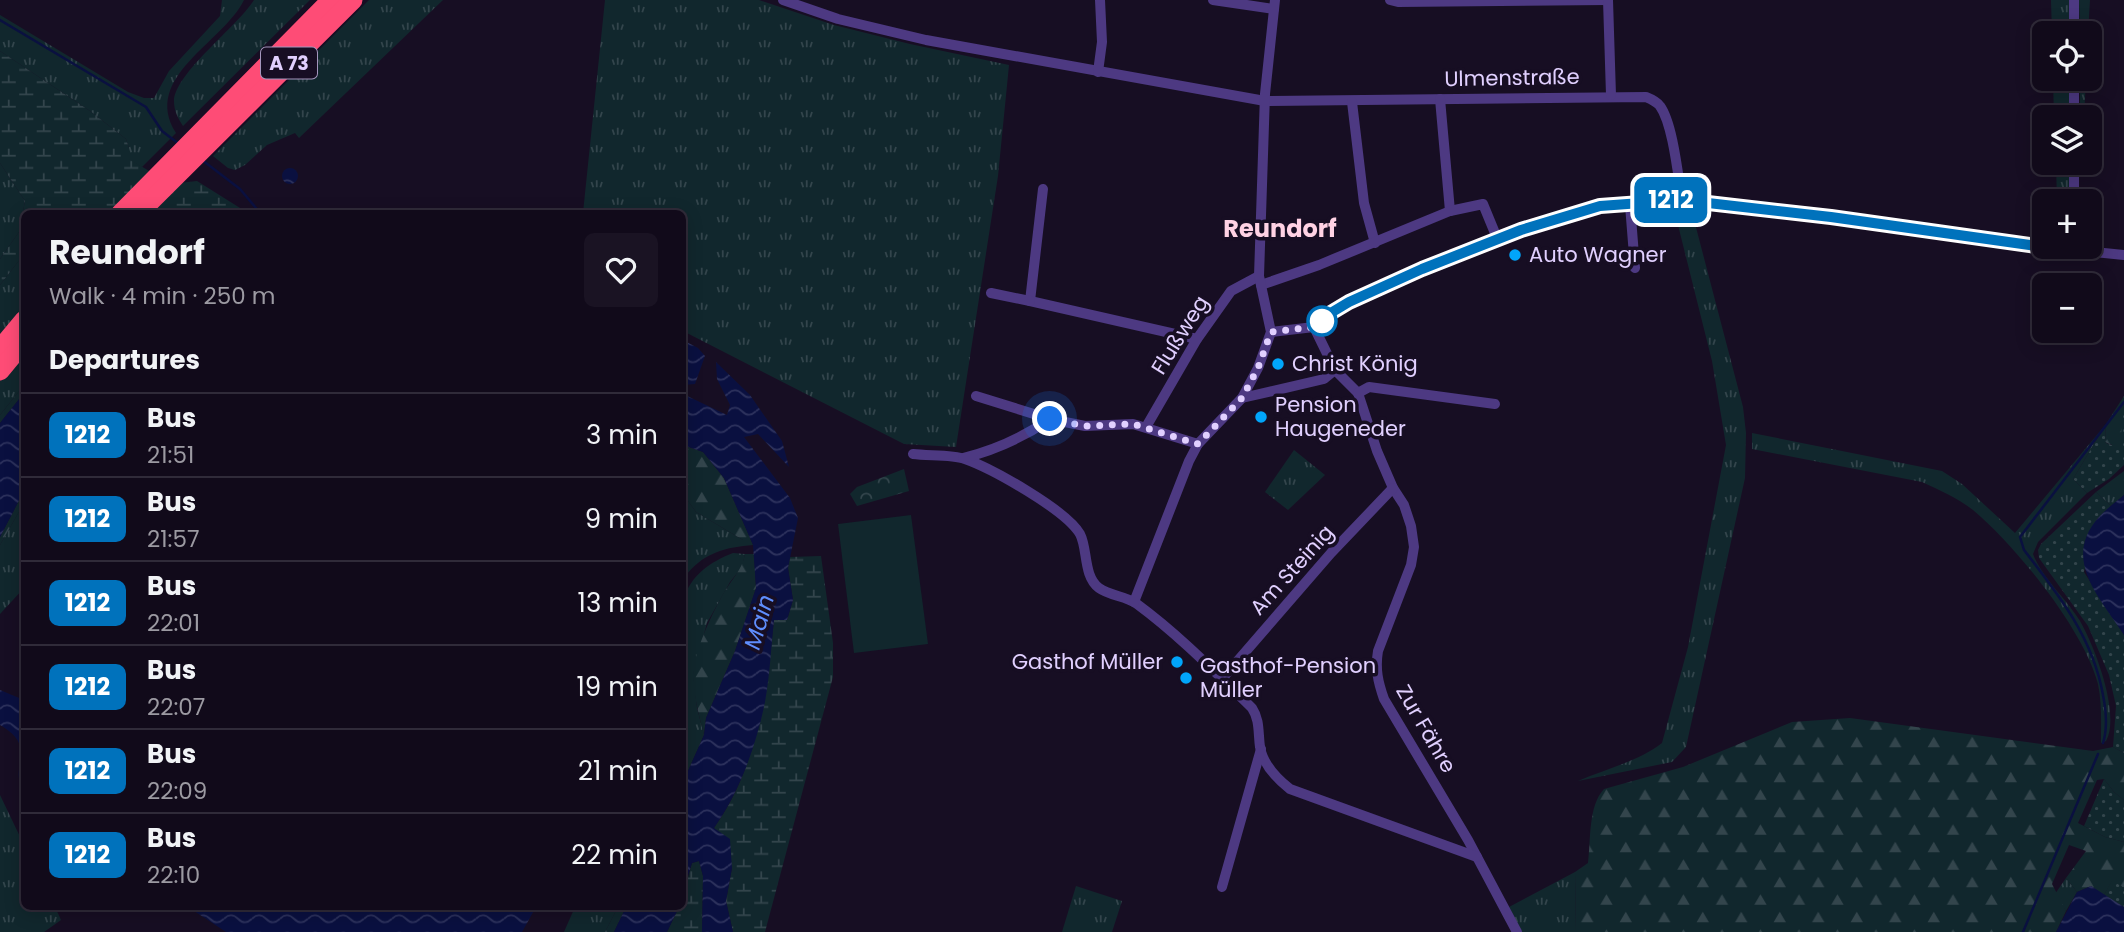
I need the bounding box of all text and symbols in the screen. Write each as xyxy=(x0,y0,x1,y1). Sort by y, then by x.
map controls xyxy=(2032,21,2102,343)
button: locate xyxy=(2032,21,2102,91)
road number: A 73 xyxy=(261,48,317,78)
street label: Ulmenstraße xyxy=(1444,62,1580,93)
button: layers xyxy=(2032,105,2102,175)
line badge: 1212 xyxy=(1622,177,1720,223)
text: 1212 xyxy=(1648,183,1694,216)
button: + xyxy=(2032,189,2102,259)
district label: Reundorf xyxy=(1223,212,1337,245)
text: Reundorf xyxy=(49,229,205,276)
button: heart xyxy=(584,233,658,307)
place label: Auto Wagner xyxy=(1529,240,1667,269)
marker: Auto Wagner xyxy=(1507,247,1523,263)
button: − xyxy=(2032,273,2102,343)
text: Walk · 4 min · 250 m xyxy=(49,280,275,312)
street label: Flußweg xyxy=(1144,290,1215,380)
unlabelled marker xyxy=(1307,306,1337,336)
text: Departures xyxy=(49,342,200,378)
place label: Christ König xyxy=(1292,349,1418,378)
marker: Christ König xyxy=(1270,356,1286,372)
place label: Pension Haugeneder xyxy=(1275,390,1406,443)
text: Bus xyxy=(147,400,196,436)
your location xyxy=(1032,401,1067,436)
marker: Pension Haugeneder xyxy=(1253,409,1269,425)
text: 3 min xyxy=(586,417,658,453)
text: 1212 xyxy=(65,418,110,451)
text: 21:51 xyxy=(147,439,194,471)
text: Bus xyxy=(147,484,196,520)
text: 9 min xyxy=(585,501,658,537)
text: 1212 xyxy=(65,502,110,535)
street label: Am Steinig xyxy=(1243,518,1340,621)
text: 21:57 xyxy=(147,523,200,555)
text: Bus xyxy=(147,568,196,604)
text: 13 min xyxy=(578,585,658,621)
text: 1212 xyxy=(65,586,110,619)
water label: Main xyxy=(736,591,782,653)
text: 22:01 xyxy=(147,607,200,639)
place label: Gasthof Müller xyxy=(1012,647,1163,676)
place label: Gasthof-Pension Müller xyxy=(1200,651,1376,704)
text: Bus xyxy=(147,652,196,688)
marker: Gasthof Müller xyxy=(1169,654,1185,670)
text: 19 min xyxy=(577,669,658,705)
text: 1212 xyxy=(65,670,110,703)
marker: Gasthof-Pension Müller xyxy=(1178,670,1194,686)
street label: Zur Fähre xyxy=(1390,679,1463,778)
text: 22:07 xyxy=(147,691,205,723)
text: Bus xyxy=(147,736,196,772)
text: 21 min xyxy=(578,753,658,789)
text: 1212 xyxy=(65,754,110,787)
text: 22:09 xyxy=(147,775,207,807)
text: Bus xyxy=(147,820,196,856)
text: 22 min xyxy=(571,837,658,873)
text: 1212 xyxy=(65,838,110,871)
text: 22:10 xyxy=(147,859,200,891)

